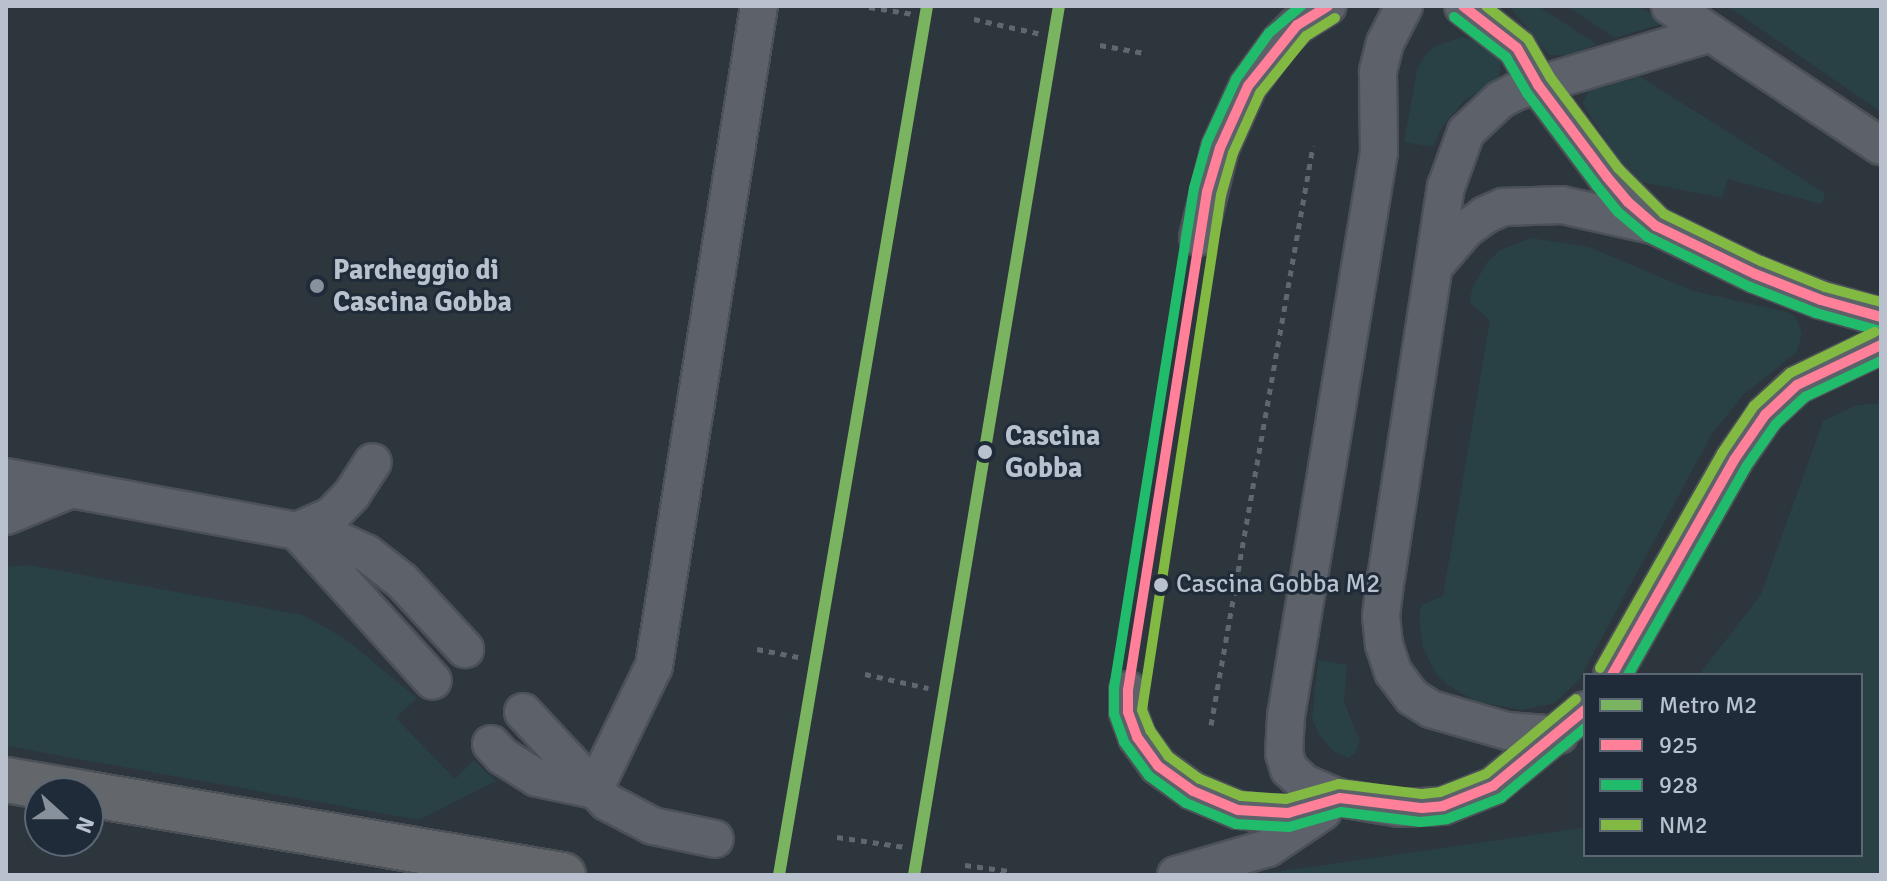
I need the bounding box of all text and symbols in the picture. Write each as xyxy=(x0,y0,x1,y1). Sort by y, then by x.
place label: Parcheggio di Cascina Gobba xyxy=(333,253,512,319)
marker: Parcheggio di Cascina Gobba xyxy=(308,277,326,295)
place label: Cascina Gobba xyxy=(1005,419,1100,485)
marker: Cascina Gobba xyxy=(972,439,998,465)
place label: Cascina Gobba M2 xyxy=(1176,569,1380,601)
marker: Cascina Gobba M2 xyxy=(1153,577,1169,593)
legend xyxy=(1583,673,1863,857)
text: Metro M2 xyxy=(1659,690,1757,720)
text: 925 xyxy=(1659,730,1698,760)
text: 928 xyxy=(1659,770,1698,800)
north arrow xyxy=(24,777,104,857)
text: NM2 xyxy=(1659,810,1708,840)
text: N xyxy=(70,813,100,837)

